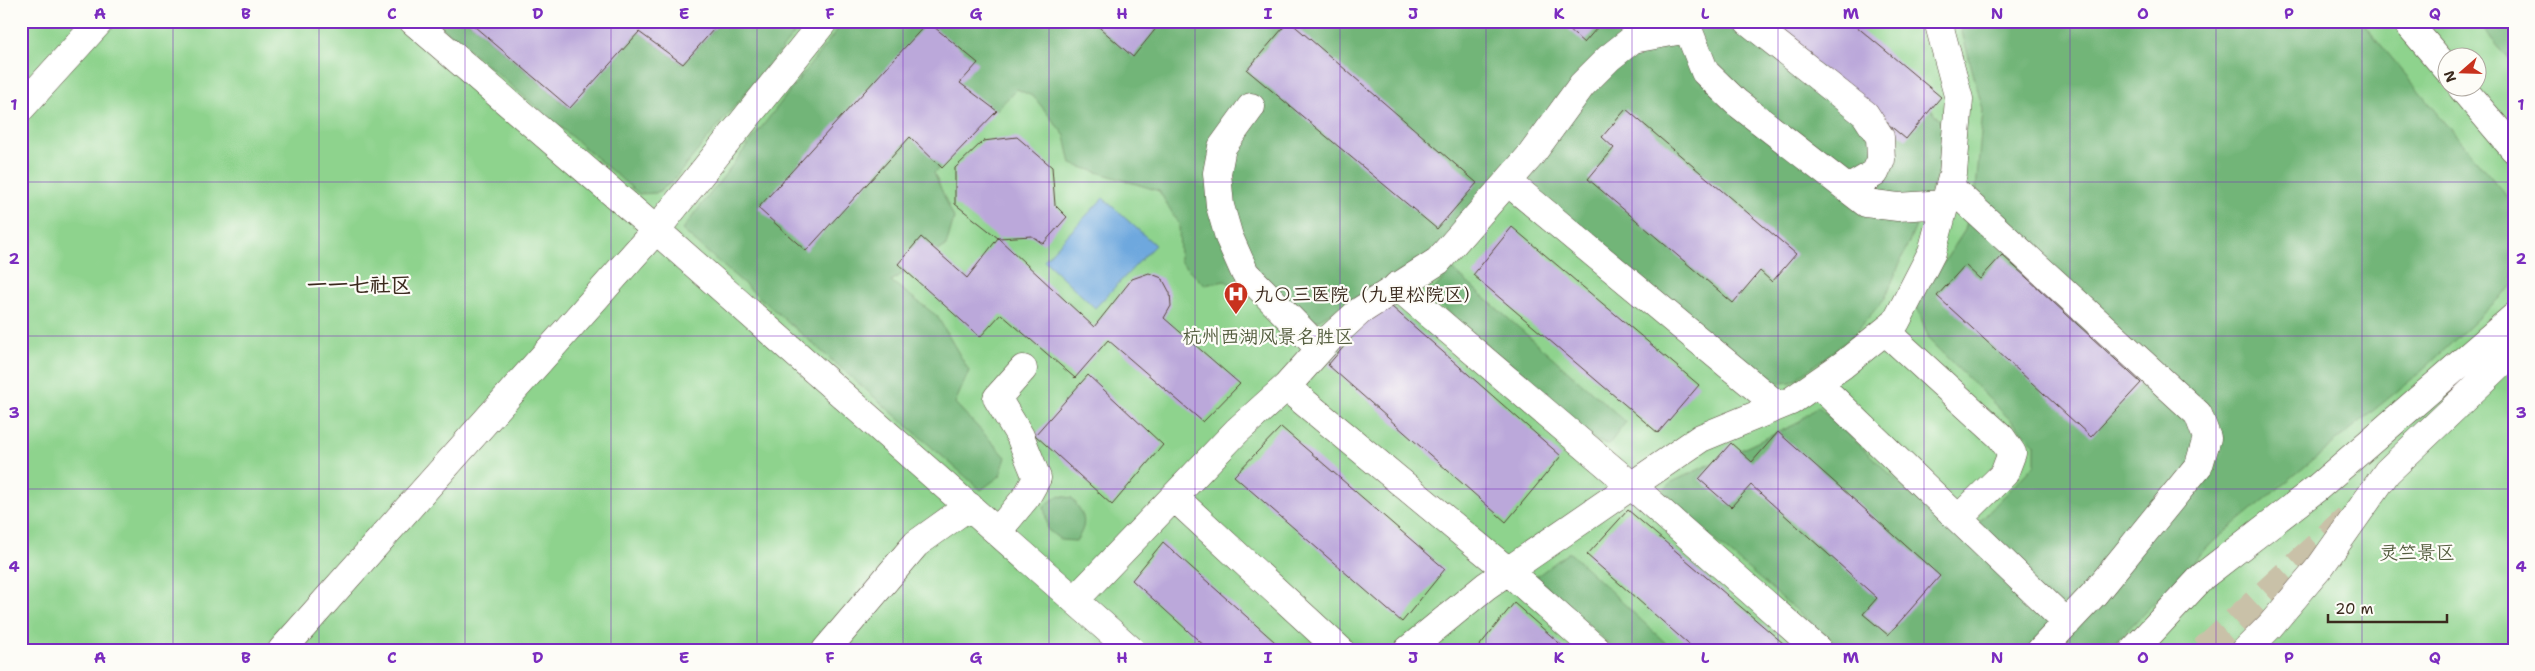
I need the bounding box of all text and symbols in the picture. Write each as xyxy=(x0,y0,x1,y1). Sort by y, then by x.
text: A xyxy=(94,3,106,24)
text: B xyxy=(241,3,251,24)
text: C xyxy=(387,3,397,24)
text: D xyxy=(532,3,544,24)
text: E xyxy=(679,3,689,24)
text: F xyxy=(825,3,835,24)
text: G xyxy=(970,3,983,24)
text: H xyxy=(1116,3,1128,24)
text: I xyxy=(1264,3,1273,24)
text: J xyxy=(1408,3,1418,24)
text: K xyxy=(1554,3,1565,24)
text: L xyxy=(1701,3,1710,24)
text: M xyxy=(1843,3,1860,24)
text: N xyxy=(1991,3,2003,24)
text: O xyxy=(2137,3,2149,24)
text: P xyxy=(2284,3,2294,24)
text: Q xyxy=(2429,3,2441,24)
north arrow xyxy=(2438,48,2488,98)
text: N xyxy=(2439,68,2460,85)
text: 1 xyxy=(10,94,18,115)
text: 1 xyxy=(2517,94,2525,115)
text: 2 xyxy=(8,248,20,269)
text: 2 xyxy=(2515,248,2527,269)
district label: 一一七社区 xyxy=(307,271,412,299)
hospital icon: 九〇三医院（九里松院区） xyxy=(1223,281,1249,315)
place label: 九〇三医院（九里松院区） xyxy=(1254,282,1482,307)
park label: 杭州西湖风景名胜区 xyxy=(1182,324,1354,349)
text: 3 xyxy=(8,402,20,423)
text: 3 xyxy=(2515,402,2527,423)
park label: 灵竺景区 xyxy=(2379,540,2455,565)
text: 4 xyxy=(8,556,20,577)
text: 4 xyxy=(2515,556,2527,577)
scale bar xyxy=(2328,591,2446,623)
text: 20 m xyxy=(2335,599,2374,619)
text: A xyxy=(94,647,106,668)
text: B xyxy=(241,647,251,668)
text: C xyxy=(387,647,397,668)
text: D xyxy=(532,647,544,668)
text: E xyxy=(679,647,689,668)
text: F xyxy=(825,647,835,668)
text: G xyxy=(970,647,983,668)
text: H xyxy=(1116,647,1128,668)
text: I xyxy=(1264,647,1273,668)
text: J xyxy=(1408,647,1418,668)
text: K xyxy=(1554,647,1565,668)
text: L xyxy=(1701,647,1710,668)
text: M xyxy=(1843,647,1860,668)
text: N xyxy=(1991,647,2003,668)
text: O xyxy=(2137,647,2149,668)
text: P xyxy=(2284,647,2294,668)
text: Q xyxy=(2429,647,2441,668)

